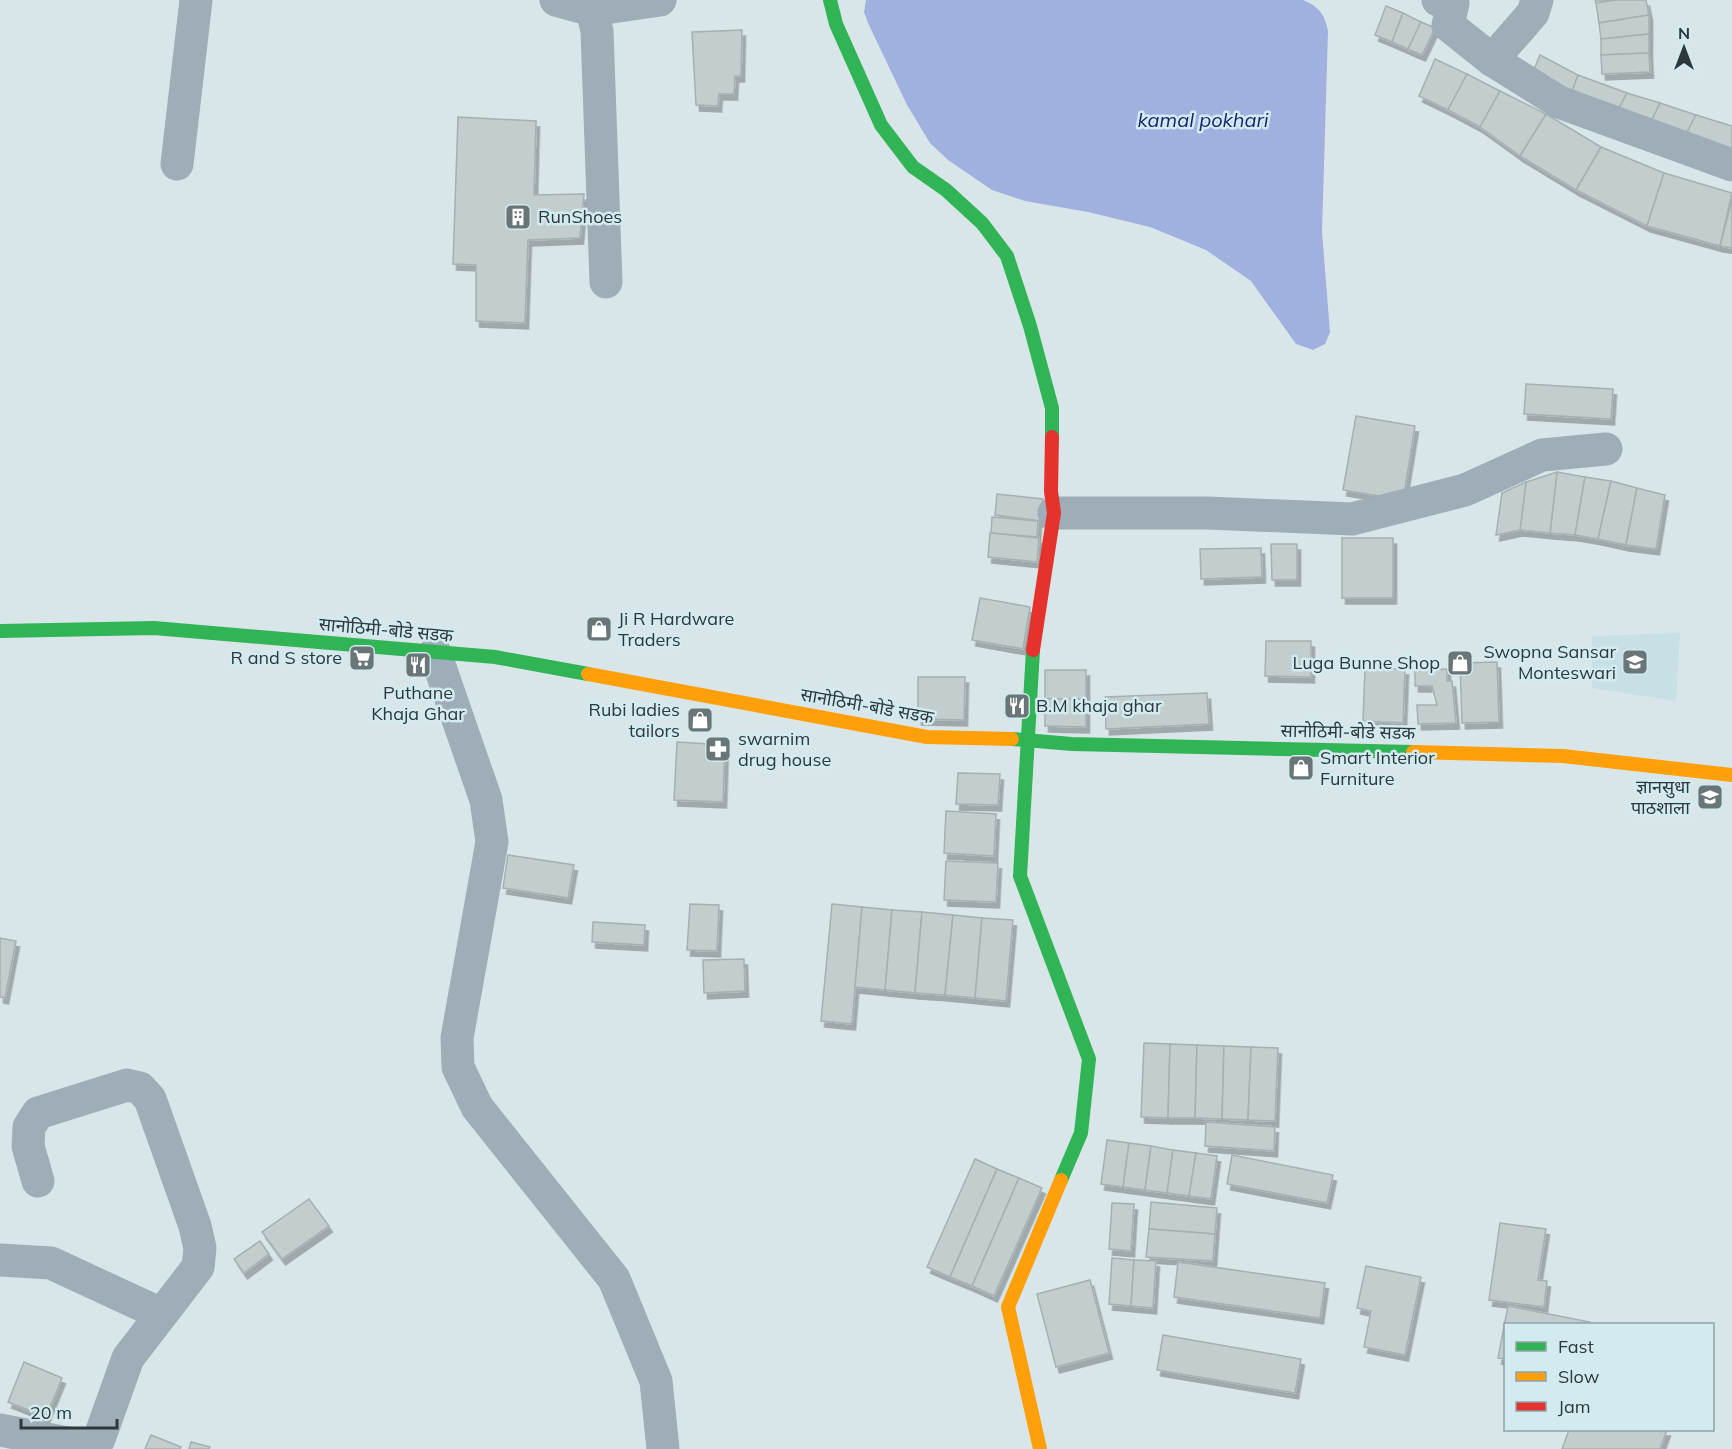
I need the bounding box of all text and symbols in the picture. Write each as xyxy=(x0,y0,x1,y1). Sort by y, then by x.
north arrow xyxy=(1654,18,1714,78)
text: N xyxy=(1678,23,1690,43)
water label: kamal pokhari xyxy=(1137,107,1269,132)
building icon: RunShoes xyxy=(503,202,533,232)
place label: RunShoes xyxy=(538,205,622,228)
place label: Ji R Hardware Traders xyxy=(618,607,734,651)
street label: सानोठिमी-बोडे सडक xyxy=(318,612,455,647)
shop icon: Ji R Hardware Traders xyxy=(584,614,614,644)
place label: Swopna Sansar Monteswari xyxy=(1483,640,1616,684)
supermarket icon: R and S store xyxy=(347,643,377,673)
place label: R and S store xyxy=(231,646,342,669)
school or university icon: Swopna Sansar Monteswari xyxy=(1620,647,1650,677)
shop icon: Luga Bunne Shop xyxy=(1445,648,1475,678)
restaurant icon: Puthane Khaja Ghar xyxy=(403,650,433,680)
place label: Luga Bunne Shop xyxy=(1293,651,1440,674)
place label: Puthane Khaja Ghar xyxy=(371,681,465,725)
street label: सानोठिमी-बोडे सडक xyxy=(799,682,937,729)
restaurant icon: B.M khaja ghar xyxy=(1002,691,1032,721)
place label: B.M khaja ghar xyxy=(1036,694,1162,717)
place label: Rubi ladies tailors xyxy=(588,698,680,742)
shop icon: Rubi ladies tailors xyxy=(685,705,715,735)
street label: सानोठिमी-बोडे सडक xyxy=(1281,719,1417,744)
place label: swarnim drug house xyxy=(738,727,831,771)
pharmacy icon: swarnim drug house xyxy=(703,734,733,764)
place label: Smart Interior Furniture xyxy=(1320,746,1435,790)
shop icon: Smart Interior Furniture xyxy=(1286,753,1316,783)
place label: ज्ञानसुधा पाठशाला xyxy=(1631,775,1690,819)
school or university icon: ज्ञानसुधा पाठशाला xyxy=(1695,782,1725,812)
legend xyxy=(1504,1323,1714,1431)
text: Fast xyxy=(1558,1335,1594,1358)
text: Slow xyxy=(1558,1365,1600,1388)
scale bar xyxy=(21,1392,117,1430)
text: Jam xyxy=(1558,1395,1591,1418)
text: 20 m xyxy=(30,1401,72,1424)

